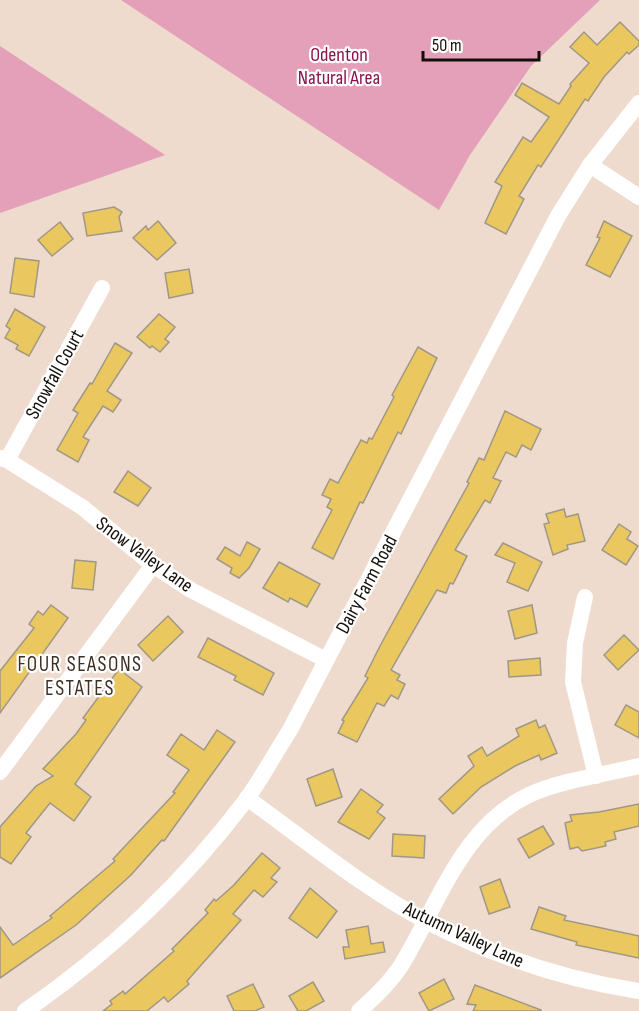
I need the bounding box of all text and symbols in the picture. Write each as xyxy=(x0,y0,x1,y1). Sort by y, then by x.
scale bar xyxy=(423,24,538,62)
text: 50 m xyxy=(432,35,462,56)
park label: Odenton Natural Area xyxy=(298,43,380,90)
street label: Snowfall Court xyxy=(20,326,89,423)
street label: Snow Valley Lane xyxy=(91,512,197,598)
street label: Dairy Farm Road xyxy=(331,531,403,638)
district label: FOUR SEASONS ESTATES xyxy=(17,652,143,701)
street label: Autumn Valley Lane xyxy=(399,896,528,973)

